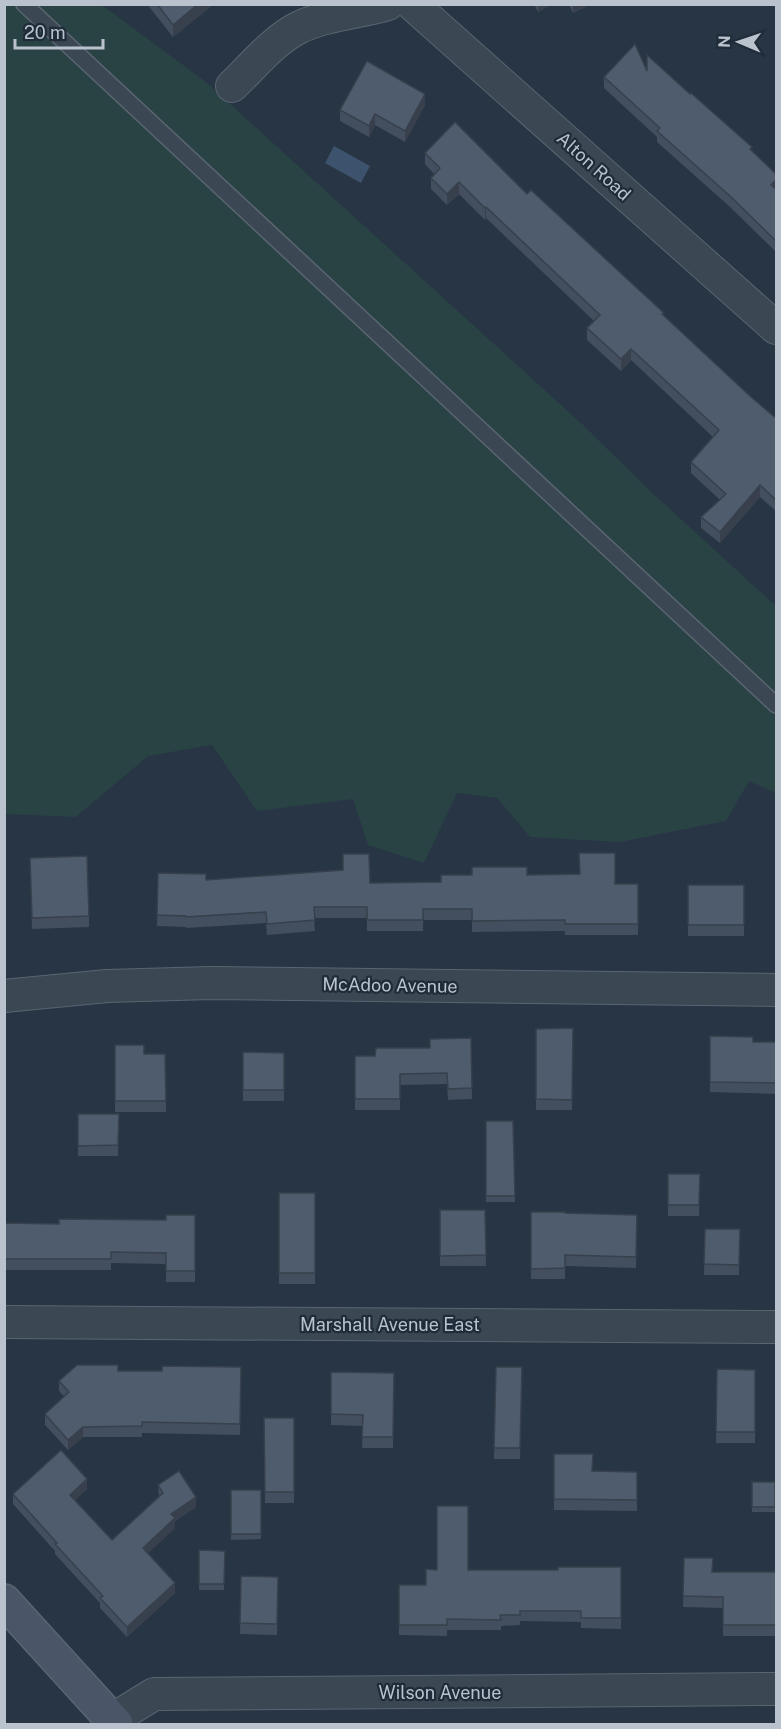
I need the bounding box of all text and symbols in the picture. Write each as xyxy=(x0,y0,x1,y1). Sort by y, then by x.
scale bar xyxy=(15,12,104,50)
north arrow xyxy=(709,12,769,72)
text: 20 m xyxy=(24,22,66,43)
text: N xyxy=(715,35,734,48)
street label: Alton Road xyxy=(553,127,635,205)
street label: McAdoo Avenue xyxy=(322,973,458,997)
street label: Marshall Avenue East xyxy=(300,1314,480,1335)
street label: Wilson Avenue xyxy=(379,1682,501,1703)

